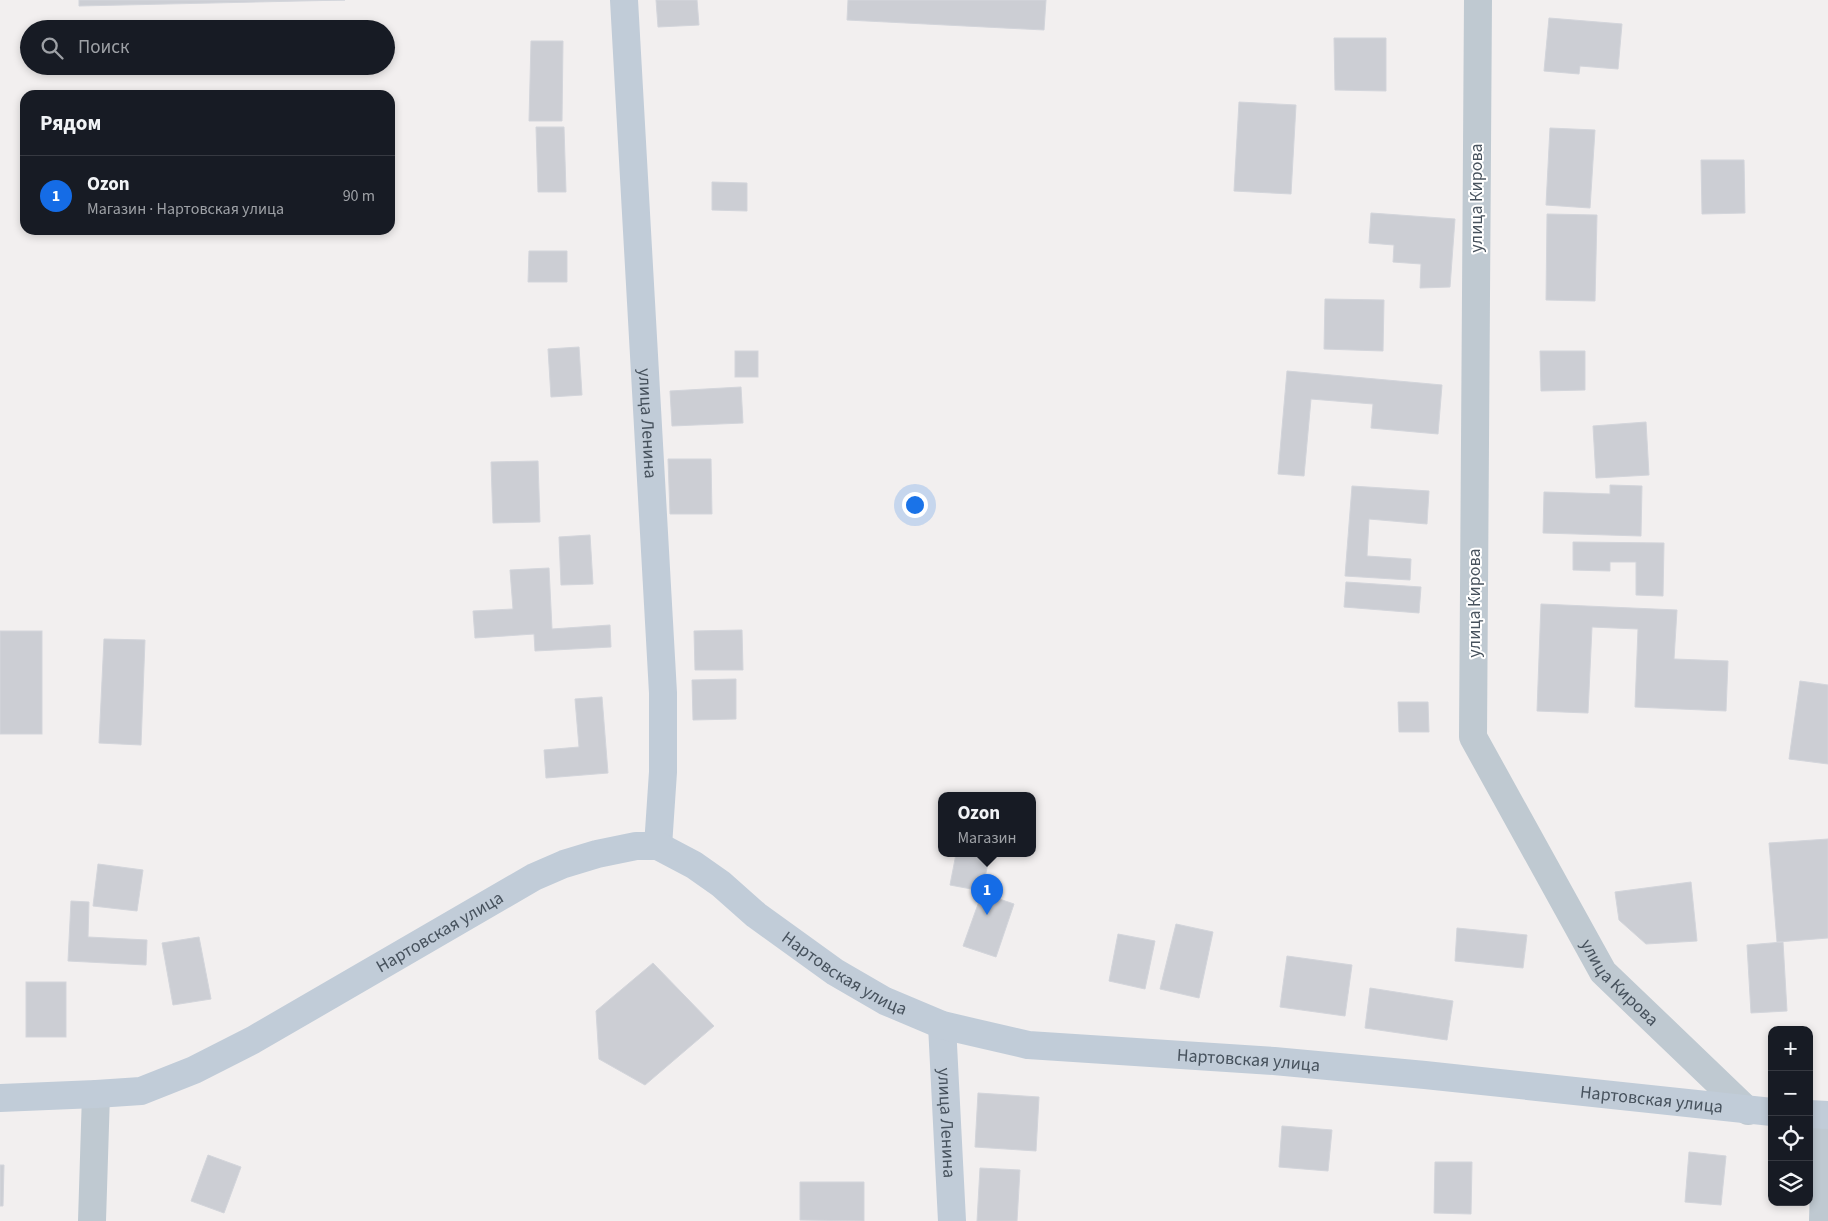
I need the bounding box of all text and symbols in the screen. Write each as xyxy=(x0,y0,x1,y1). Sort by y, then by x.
search box xyxy=(20,20,395,75)
icon: search xyxy=(38,34,66,62)
text: Поиск xyxy=(78,34,129,61)
text: Рядом xyxy=(40,108,101,138)
street label: улица Кирова xyxy=(1464,143,1489,253)
text: Ozon xyxy=(87,171,130,198)
text: 1 xyxy=(52,185,60,207)
text: 90 m xyxy=(343,185,375,207)
text: Магазин · Нартовская улица xyxy=(87,198,284,220)
street label: улица Ленина xyxy=(632,367,663,479)
your location xyxy=(902,492,928,518)
street label: улица Кирова xyxy=(1462,548,1487,658)
popup xyxy=(938,792,1036,857)
text: Ozon xyxy=(957,800,1000,827)
text: Магазин xyxy=(957,827,1017,849)
pin: 1 xyxy=(971,874,1003,915)
street label: Нартовская улица xyxy=(371,885,508,979)
street label: Нартовская улица xyxy=(777,925,911,1021)
street label: улица Кирова xyxy=(1574,934,1664,1032)
map controls xyxy=(1768,1026,1813,1206)
button: + xyxy=(1768,1026,1813,1071)
street label: Нартовская улица xyxy=(1176,1042,1321,1078)
street label: улица Ленина xyxy=(932,1067,962,1179)
button: − xyxy=(1768,1071,1813,1116)
street label: Нартовская улица xyxy=(1579,1079,1724,1119)
button: locate xyxy=(1768,1116,1813,1161)
button: layers xyxy=(1768,1161,1813,1206)

